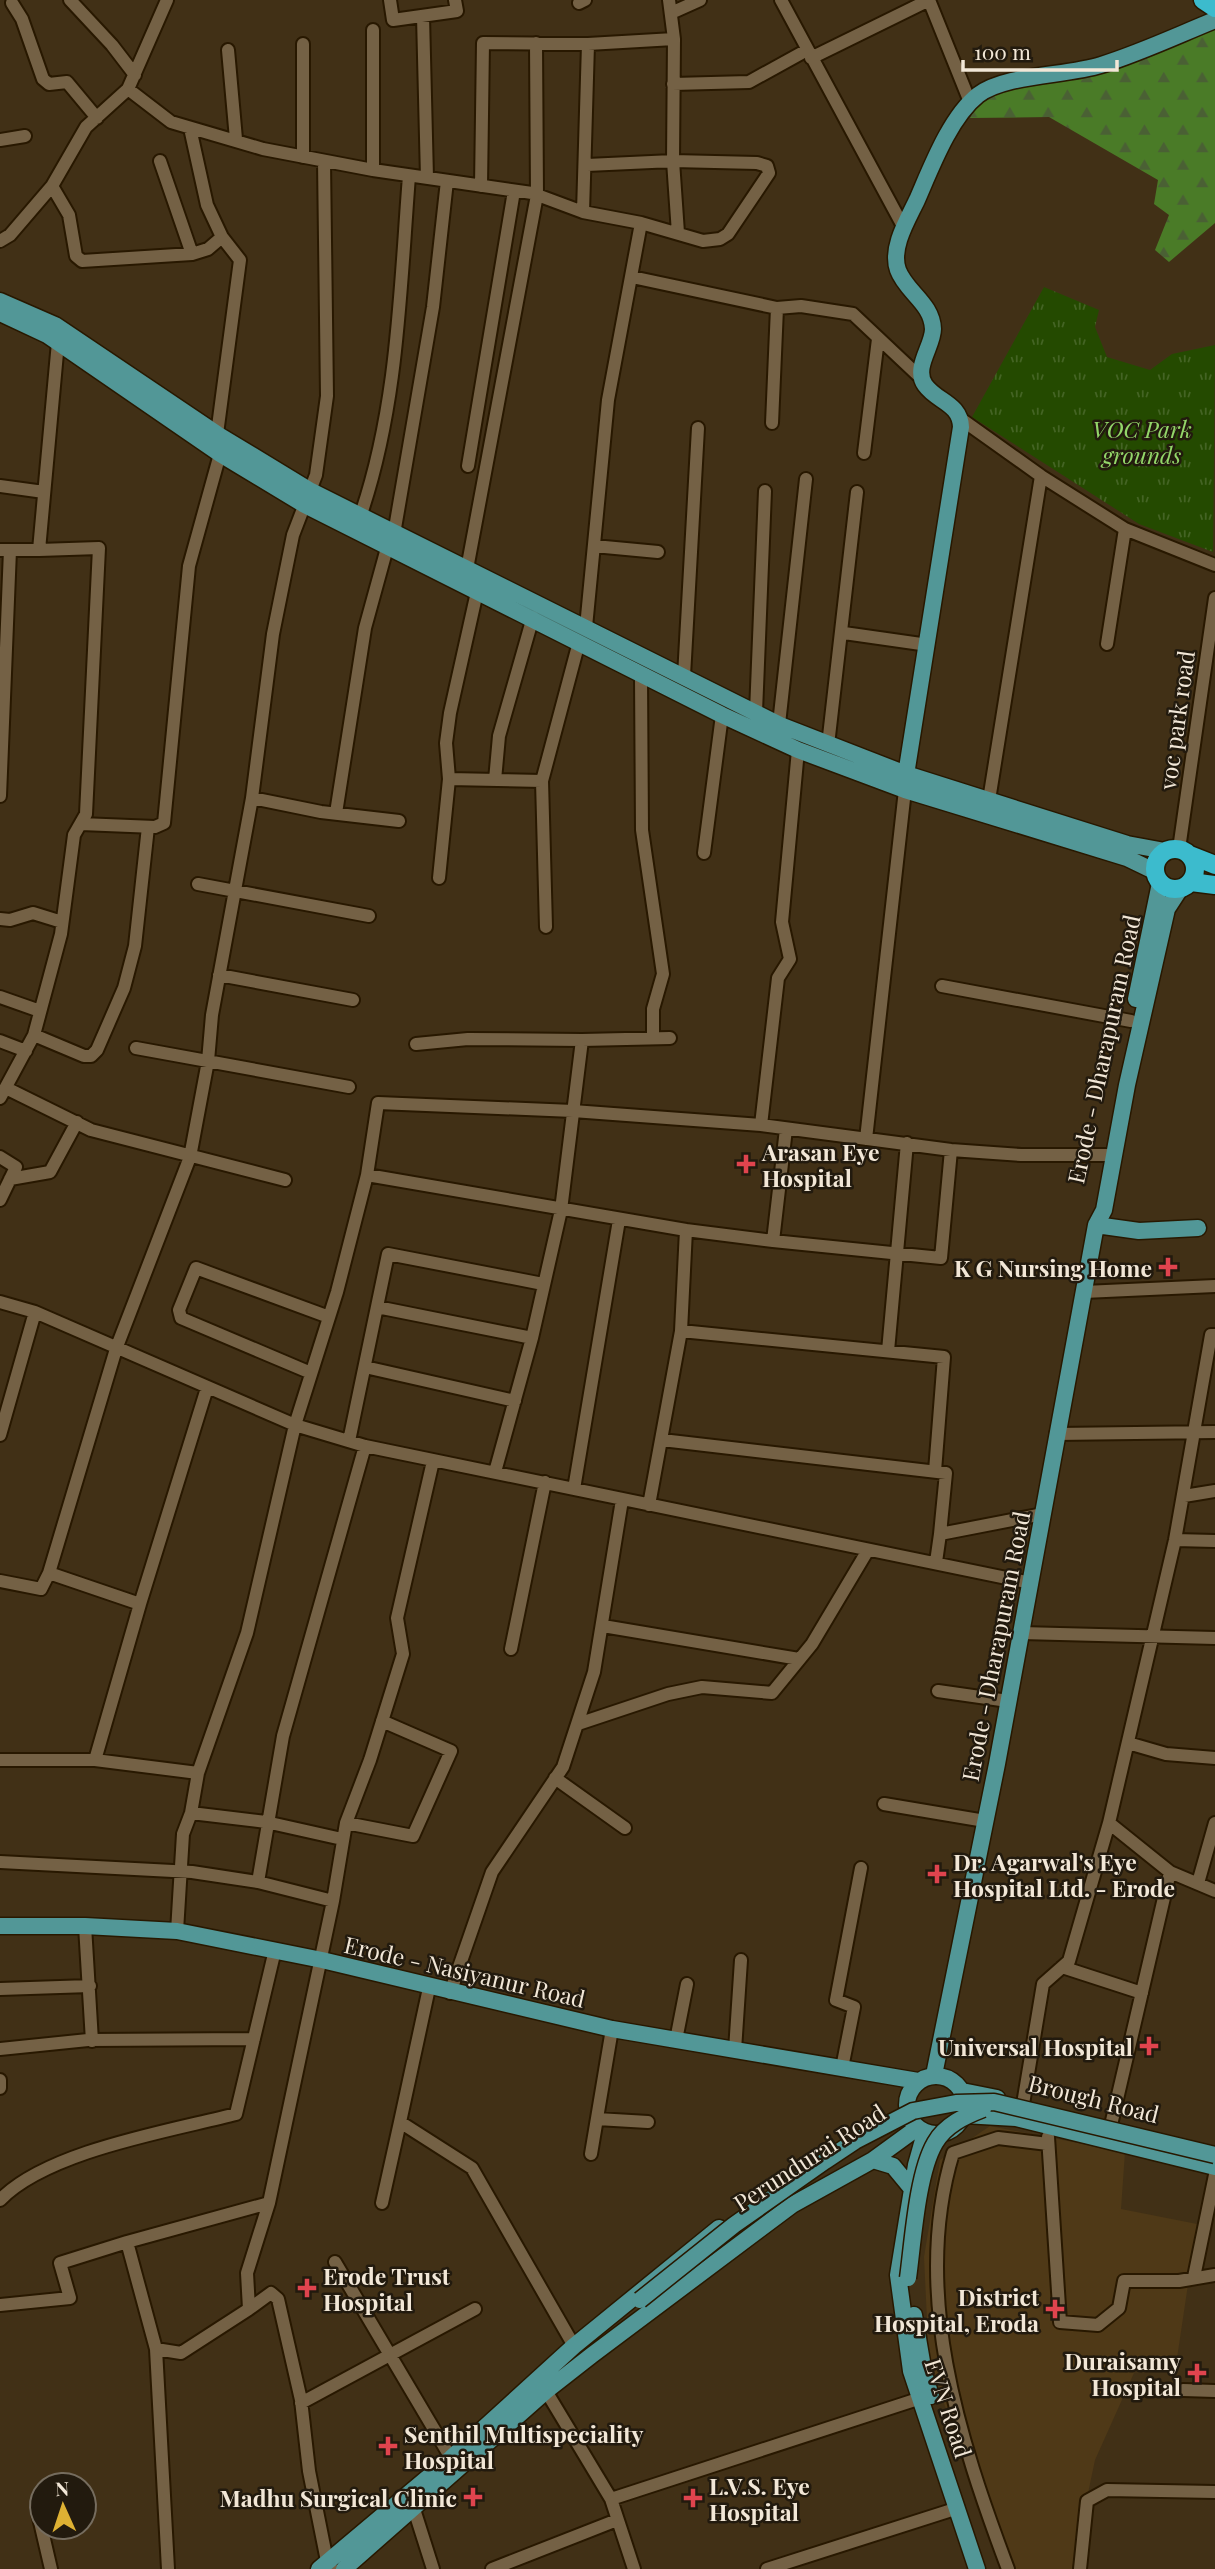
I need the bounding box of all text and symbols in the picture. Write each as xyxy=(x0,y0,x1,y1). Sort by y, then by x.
scale bar xyxy=(963,28,1117,72)
text: 100 m xyxy=(974,37,1031,65)
park label: VOC Park grounds xyxy=(1092,413,1192,470)
street label: voc park road xyxy=(1151,648,1201,793)
street label: Erode - Dharapuram Road xyxy=(1059,912,1147,1186)
place label: Arasan Eye Hospital xyxy=(761,1136,880,1193)
marker: Arasan Eye Hospital xyxy=(736,1154,756,1174)
place label: K G Nursing Home xyxy=(954,1252,1152,1283)
marker: K G Nursing Home xyxy=(1158,1257,1178,1277)
street label: Erode - Dharapuram Road xyxy=(954,1508,1036,1784)
place label: Dr. Agarwal's Eye Hospital Ltd. - Erode xyxy=(953,1846,1175,1903)
marker: Dr. Agarwal's Eye Hospital Ltd. - Erode xyxy=(927,1864,947,1884)
street label: Erode - Nasiyanur Road xyxy=(341,1928,589,2014)
place label: Universal Hospital xyxy=(938,2031,1133,2062)
marker: Universal Hospital xyxy=(1139,2036,1159,2056)
street label: Brough Road xyxy=(1025,2067,1163,2129)
street label: Perundurai Road xyxy=(727,2096,891,2218)
place label: Erode Trust Hospital xyxy=(323,2260,451,2317)
marker: Erode Trust Hospital xyxy=(297,2278,317,2298)
place label: District Hospital, Eroda xyxy=(874,2281,1040,2338)
marker: District Hospital, Eroda xyxy=(1045,2299,1065,2319)
place label: Duraisamy Hospital xyxy=(1064,2345,1181,2402)
street label: EVN Road xyxy=(918,2354,980,2462)
marker: Duraisamy Hospital xyxy=(1187,2363,1207,2383)
place label: Senthil Multispeciality Hospital xyxy=(404,2418,643,2475)
marker: Senthil Multispeciality Hospital xyxy=(378,2436,398,2456)
place label: L.V.S. Eye Hospital xyxy=(709,2470,810,2527)
north arrow xyxy=(28,2471,98,2541)
text: N xyxy=(55,2475,70,2501)
place label: Madhu Surgical Clinic xyxy=(220,2482,457,2513)
marker: Madhu Surgical Clinic xyxy=(463,2487,483,2507)
marker: L.V.S. Eye Hospital xyxy=(683,2488,703,2508)

